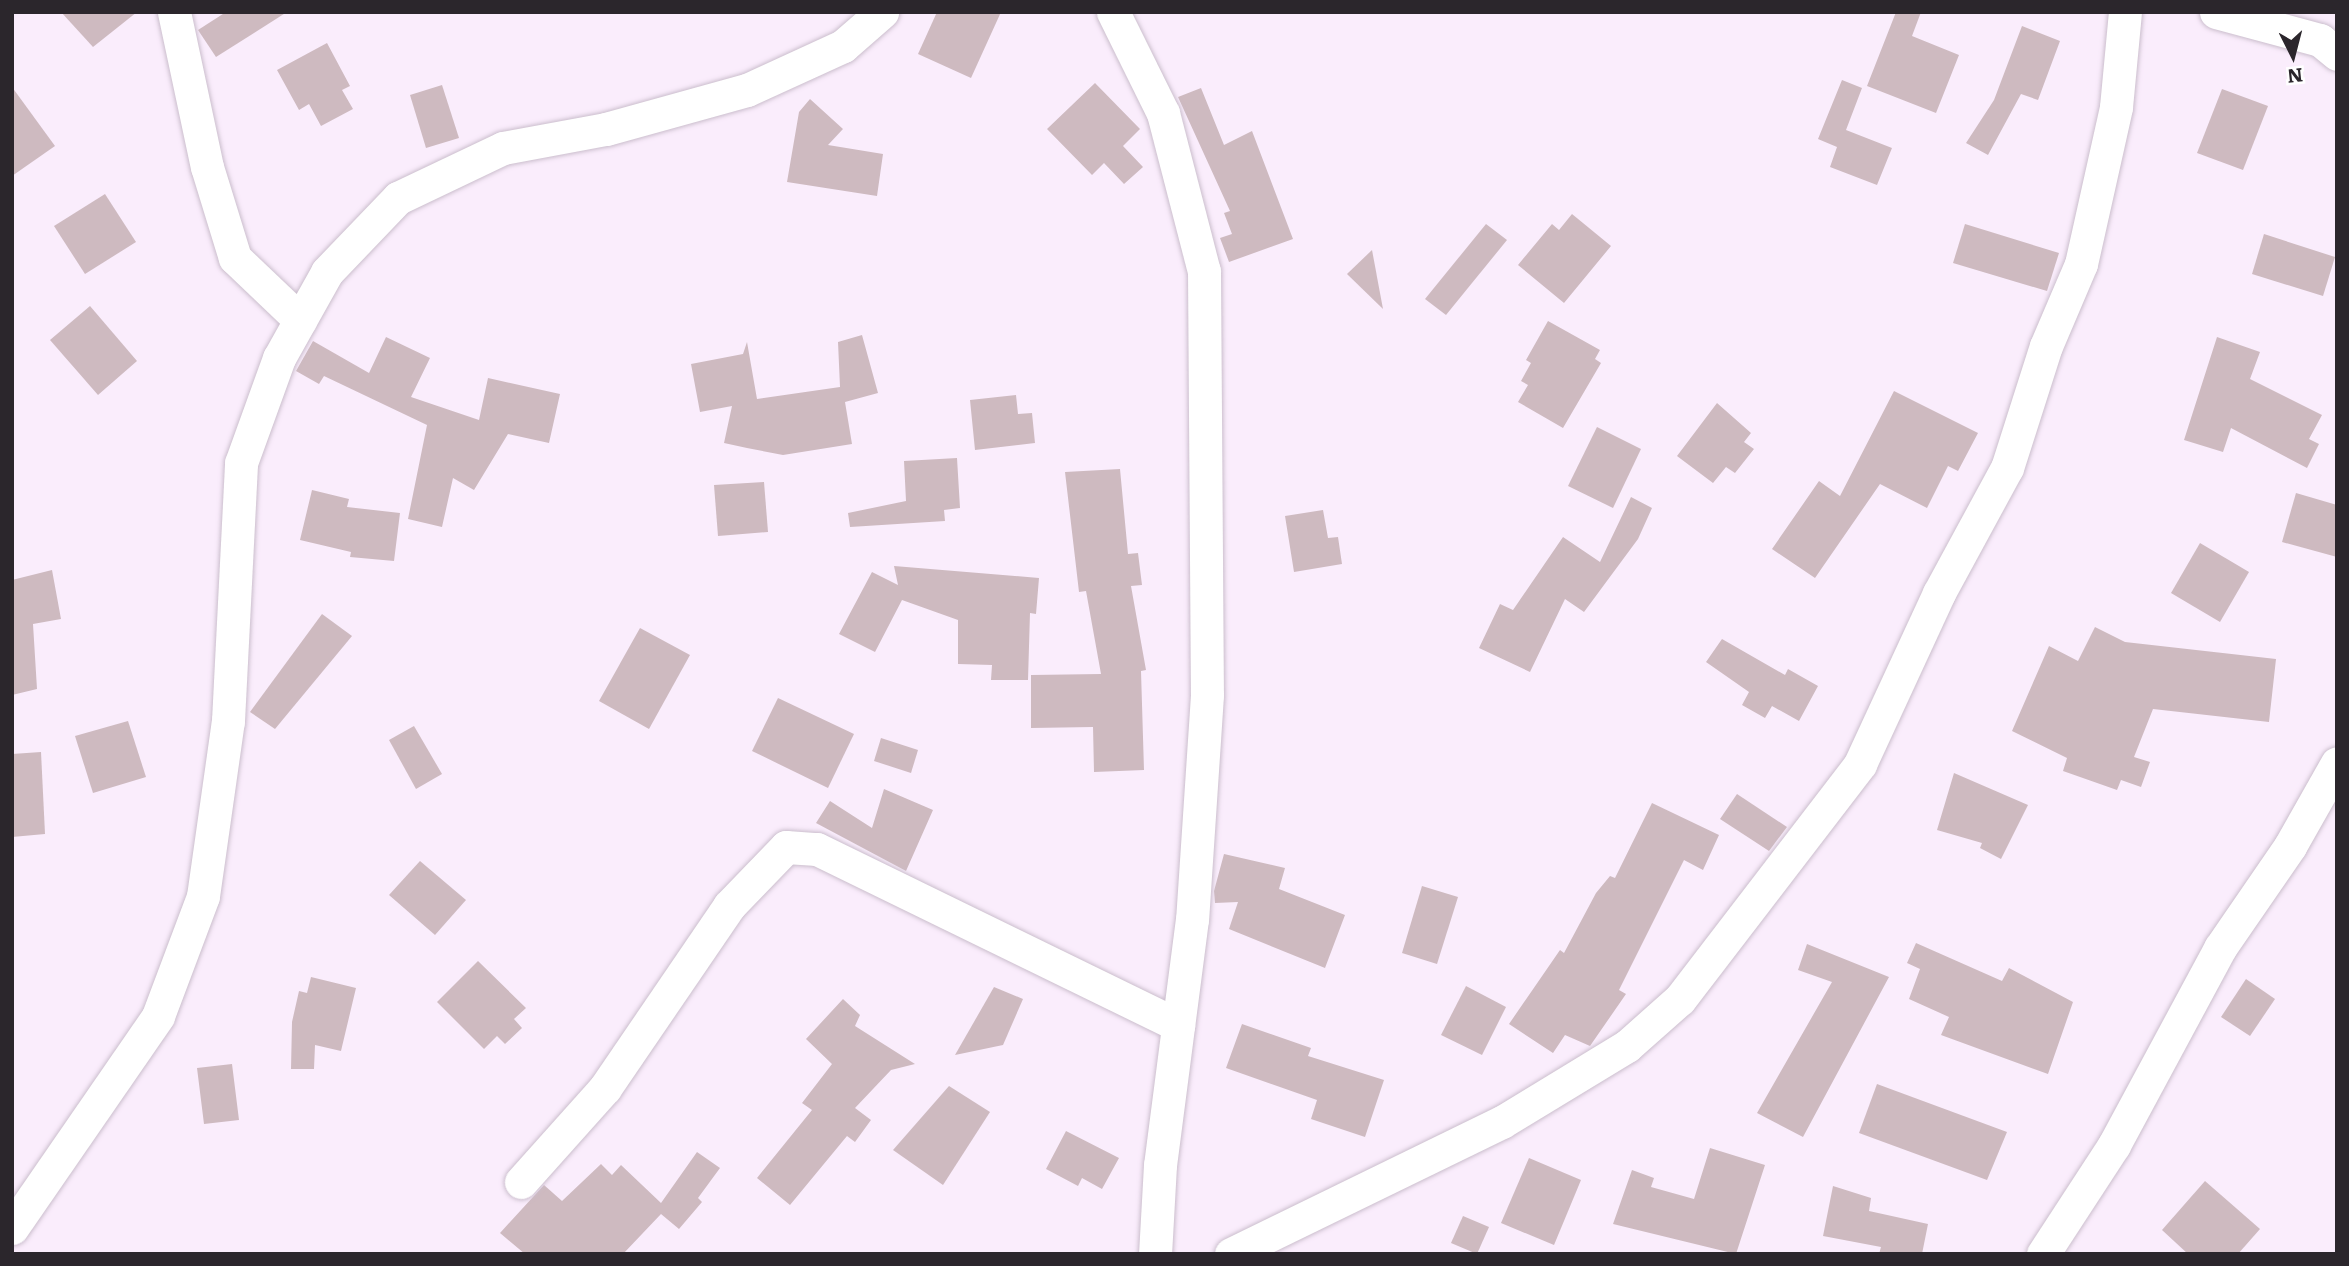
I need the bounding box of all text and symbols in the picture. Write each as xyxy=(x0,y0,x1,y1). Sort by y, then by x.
north arrow xyxy=(2258,21,2328,91)
text: N xyxy=(2286,62,2305,92)

